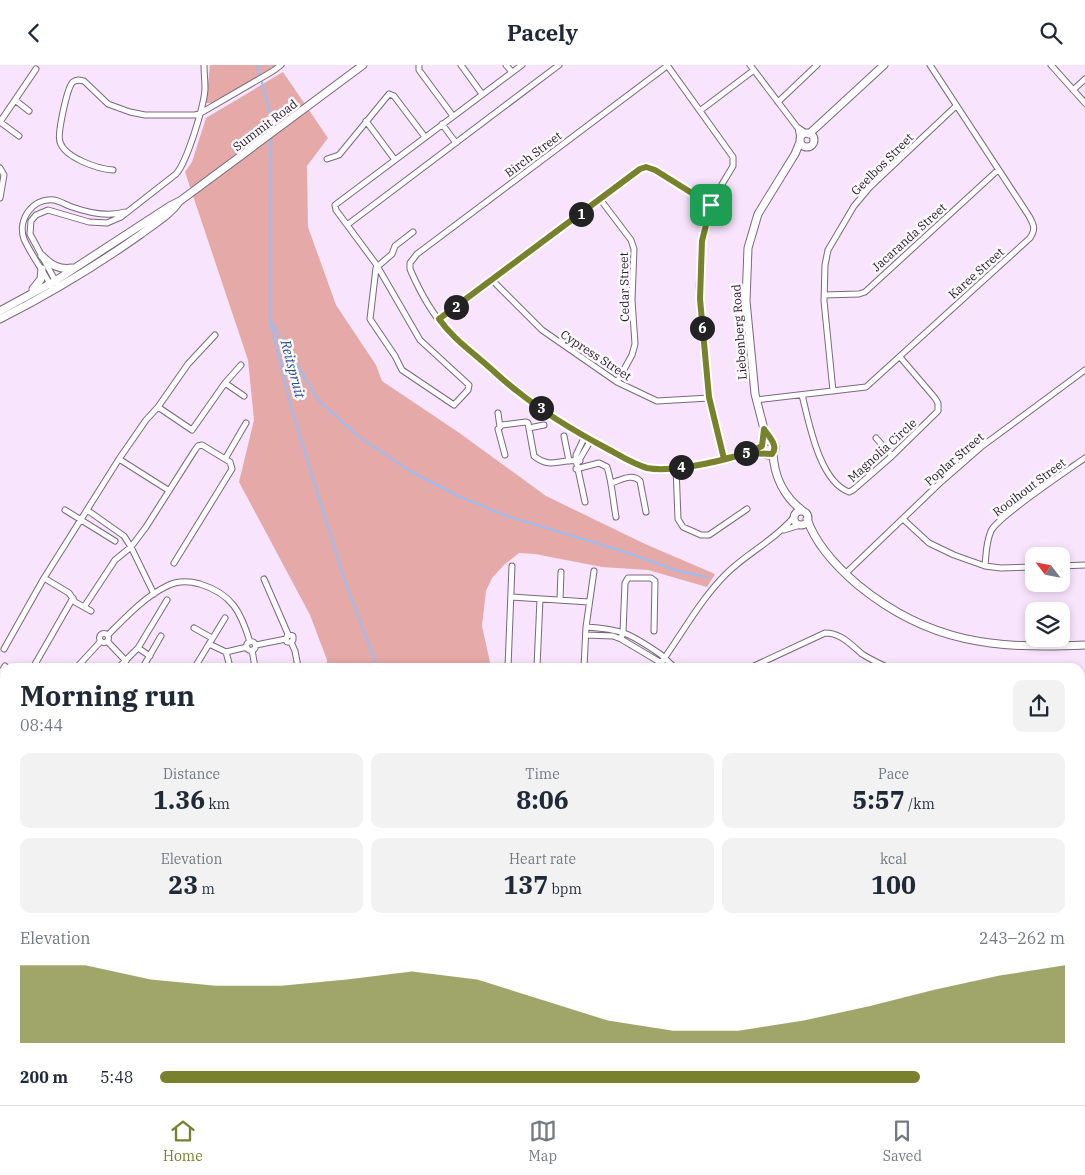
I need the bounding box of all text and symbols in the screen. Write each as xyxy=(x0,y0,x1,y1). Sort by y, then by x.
text: Pacely xyxy=(507,18,578,47)
icon: back xyxy=(20,19,48,47)
icon: search xyxy=(1037,19,1065,47)
street label: Summit Road xyxy=(230,96,300,154)
street label: Birch Street xyxy=(502,128,564,180)
street label: Geelbos Street xyxy=(848,130,916,198)
pin xyxy=(690,184,732,226)
icon: arrive xyxy=(697,191,725,219)
street label: Jacaranda Street xyxy=(869,200,949,274)
pin: 1 xyxy=(568,201,594,227)
text: 1 xyxy=(577,205,586,223)
street label: Karee Street xyxy=(945,244,1007,302)
street label: Cedar Street xyxy=(616,252,632,322)
street label: Liebenberg Road xyxy=(728,284,750,380)
pin: 2 xyxy=(444,295,468,319)
text: 2 xyxy=(452,298,461,316)
pin: 6 xyxy=(690,315,714,341)
text: 6 xyxy=(698,319,707,337)
street label: Cypress Street xyxy=(558,327,634,383)
water label: Reitspruit xyxy=(276,337,310,401)
pin: 3 xyxy=(528,395,554,421)
text: 3 xyxy=(537,399,546,417)
street label: Magnolia Circle xyxy=(844,415,920,485)
street label: Poplar Street xyxy=(921,429,987,489)
pin: 5 xyxy=(734,441,758,465)
text: 5 xyxy=(742,444,751,462)
pin: 4 xyxy=(668,455,694,479)
street label: Rooihout Street xyxy=(989,455,1069,519)
text: 4 xyxy=(677,458,686,476)
north arrow xyxy=(1025,547,1070,593)
map controls xyxy=(1025,547,1070,647)
button: layers xyxy=(1025,602,1070,647)
text: Morning run xyxy=(20,677,195,714)
button: share xyxy=(1013,680,1065,732)
text: 08:44 xyxy=(20,715,63,735)
text: Distance xyxy=(163,765,220,783)
text: Time xyxy=(525,765,560,783)
text: Pace xyxy=(878,765,909,783)
text: 1.36 xyxy=(153,783,205,816)
text: 8:06 xyxy=(516,783,569,816)
text: 5:57 xyxy=(852,783,905,816)
text: km xyxy=(205,795,230,813)
text: /km xyxy=(905,795,935,813)
text: Elevation xyxy=(161,850,222,868)
text: Heart rate xyxy=(509,850,576,868)
text: kcal xyxy=(880,850,907,868)
text: 23 xyxy=(168,868,198,901)
text: 137 xyxy=(503,868,548,901)
text: 100 xyxy=(871,868,916,901)
text: m xyxy=(198,880,215,898)
text: bpm xyxy=(548,880,582,898)
text: Elevation xyxy=(20,928,90,948)
text: 243–262 m xyxy=(979,928,1065,948)
text: 200 m xyxy=(20,1067,68,1087)
text: 5:48 xyxy=(100,1067,133,1087)
tab: Home xyxy=(163,1117,203,1165)
tab: Map xyxy=(529,1117,557,1165)
tab: Saved xyxy=(883,1117,922,1165)

